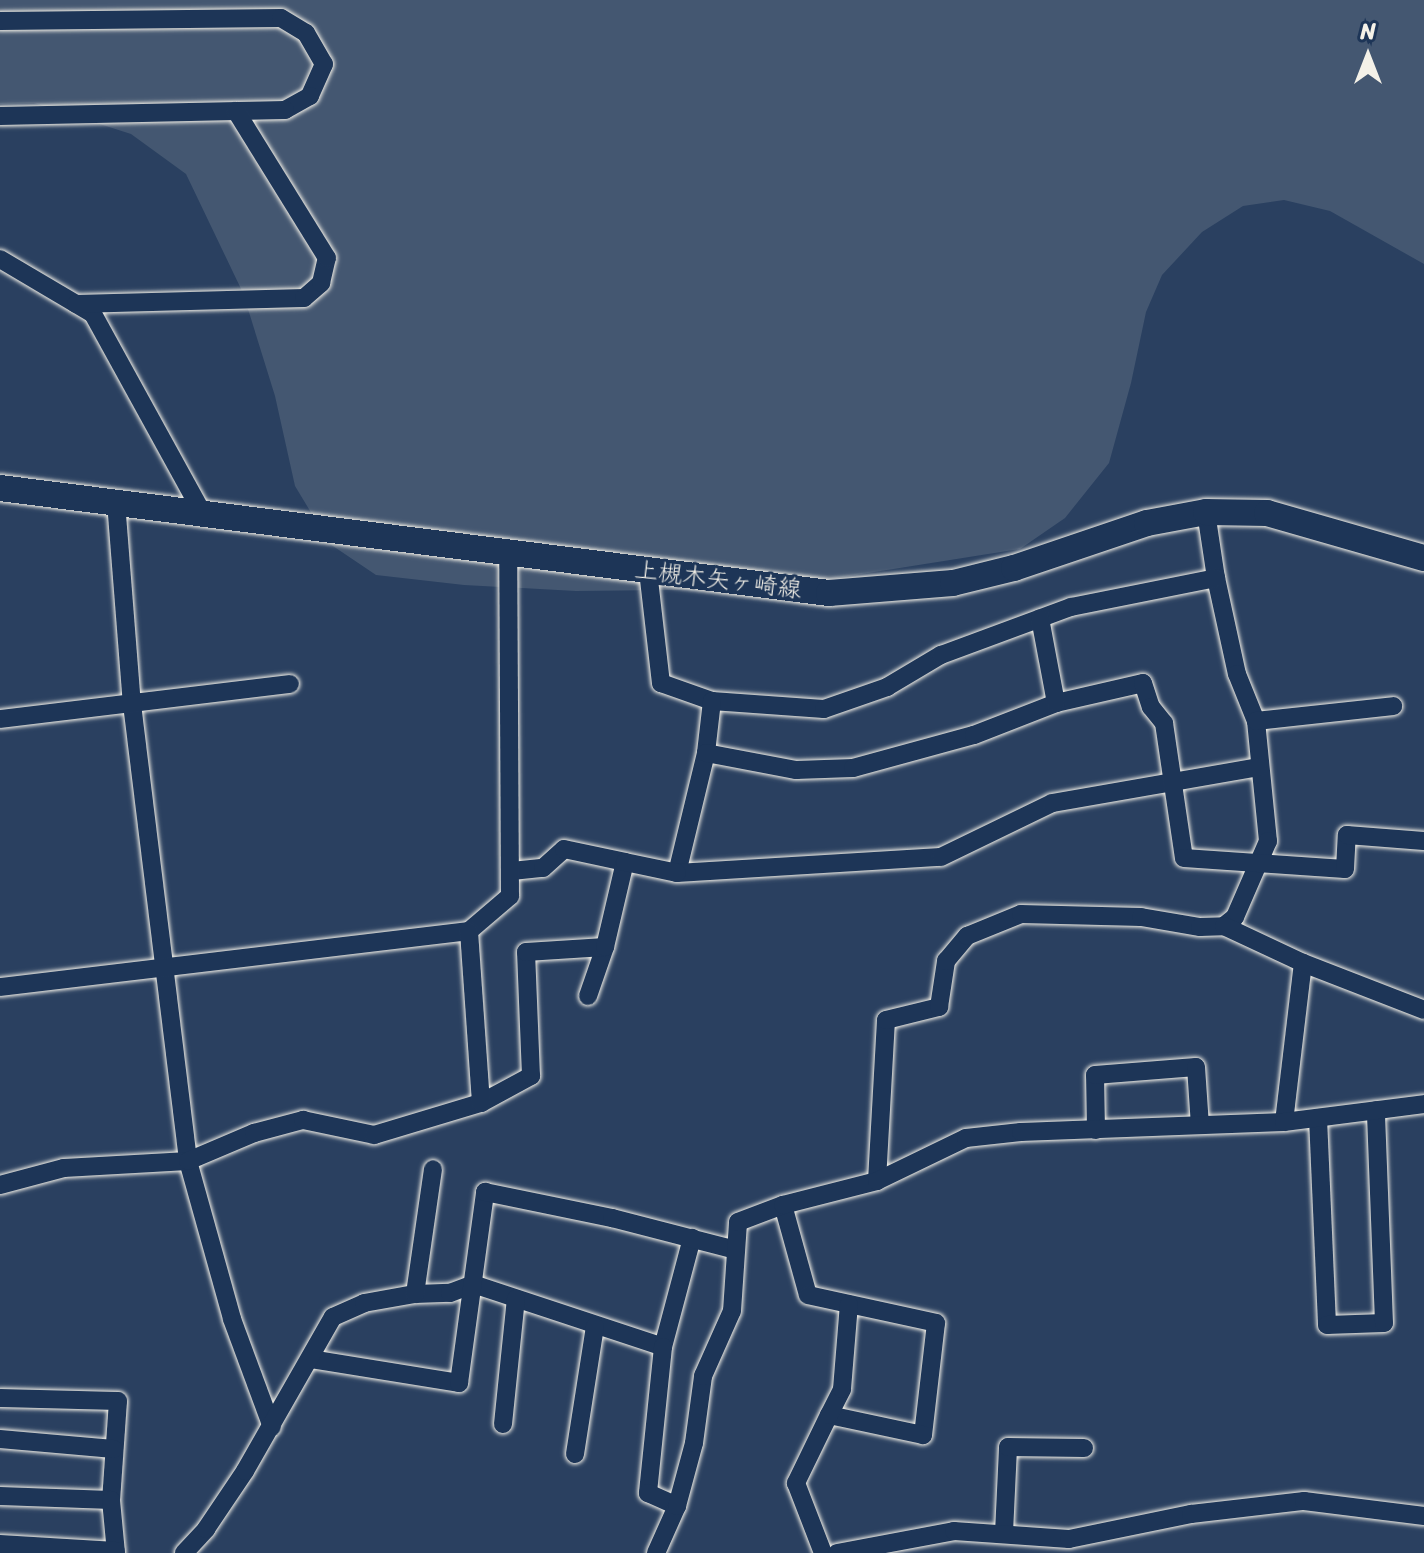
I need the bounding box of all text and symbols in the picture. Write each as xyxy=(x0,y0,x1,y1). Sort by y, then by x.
text: N xyxy=(1360,12,1376,51)
north arrow xyxy=(1328,16,1408,96)
street label: 上槻木矢ヶ崎線 xyxy=(633,555,803,605)

